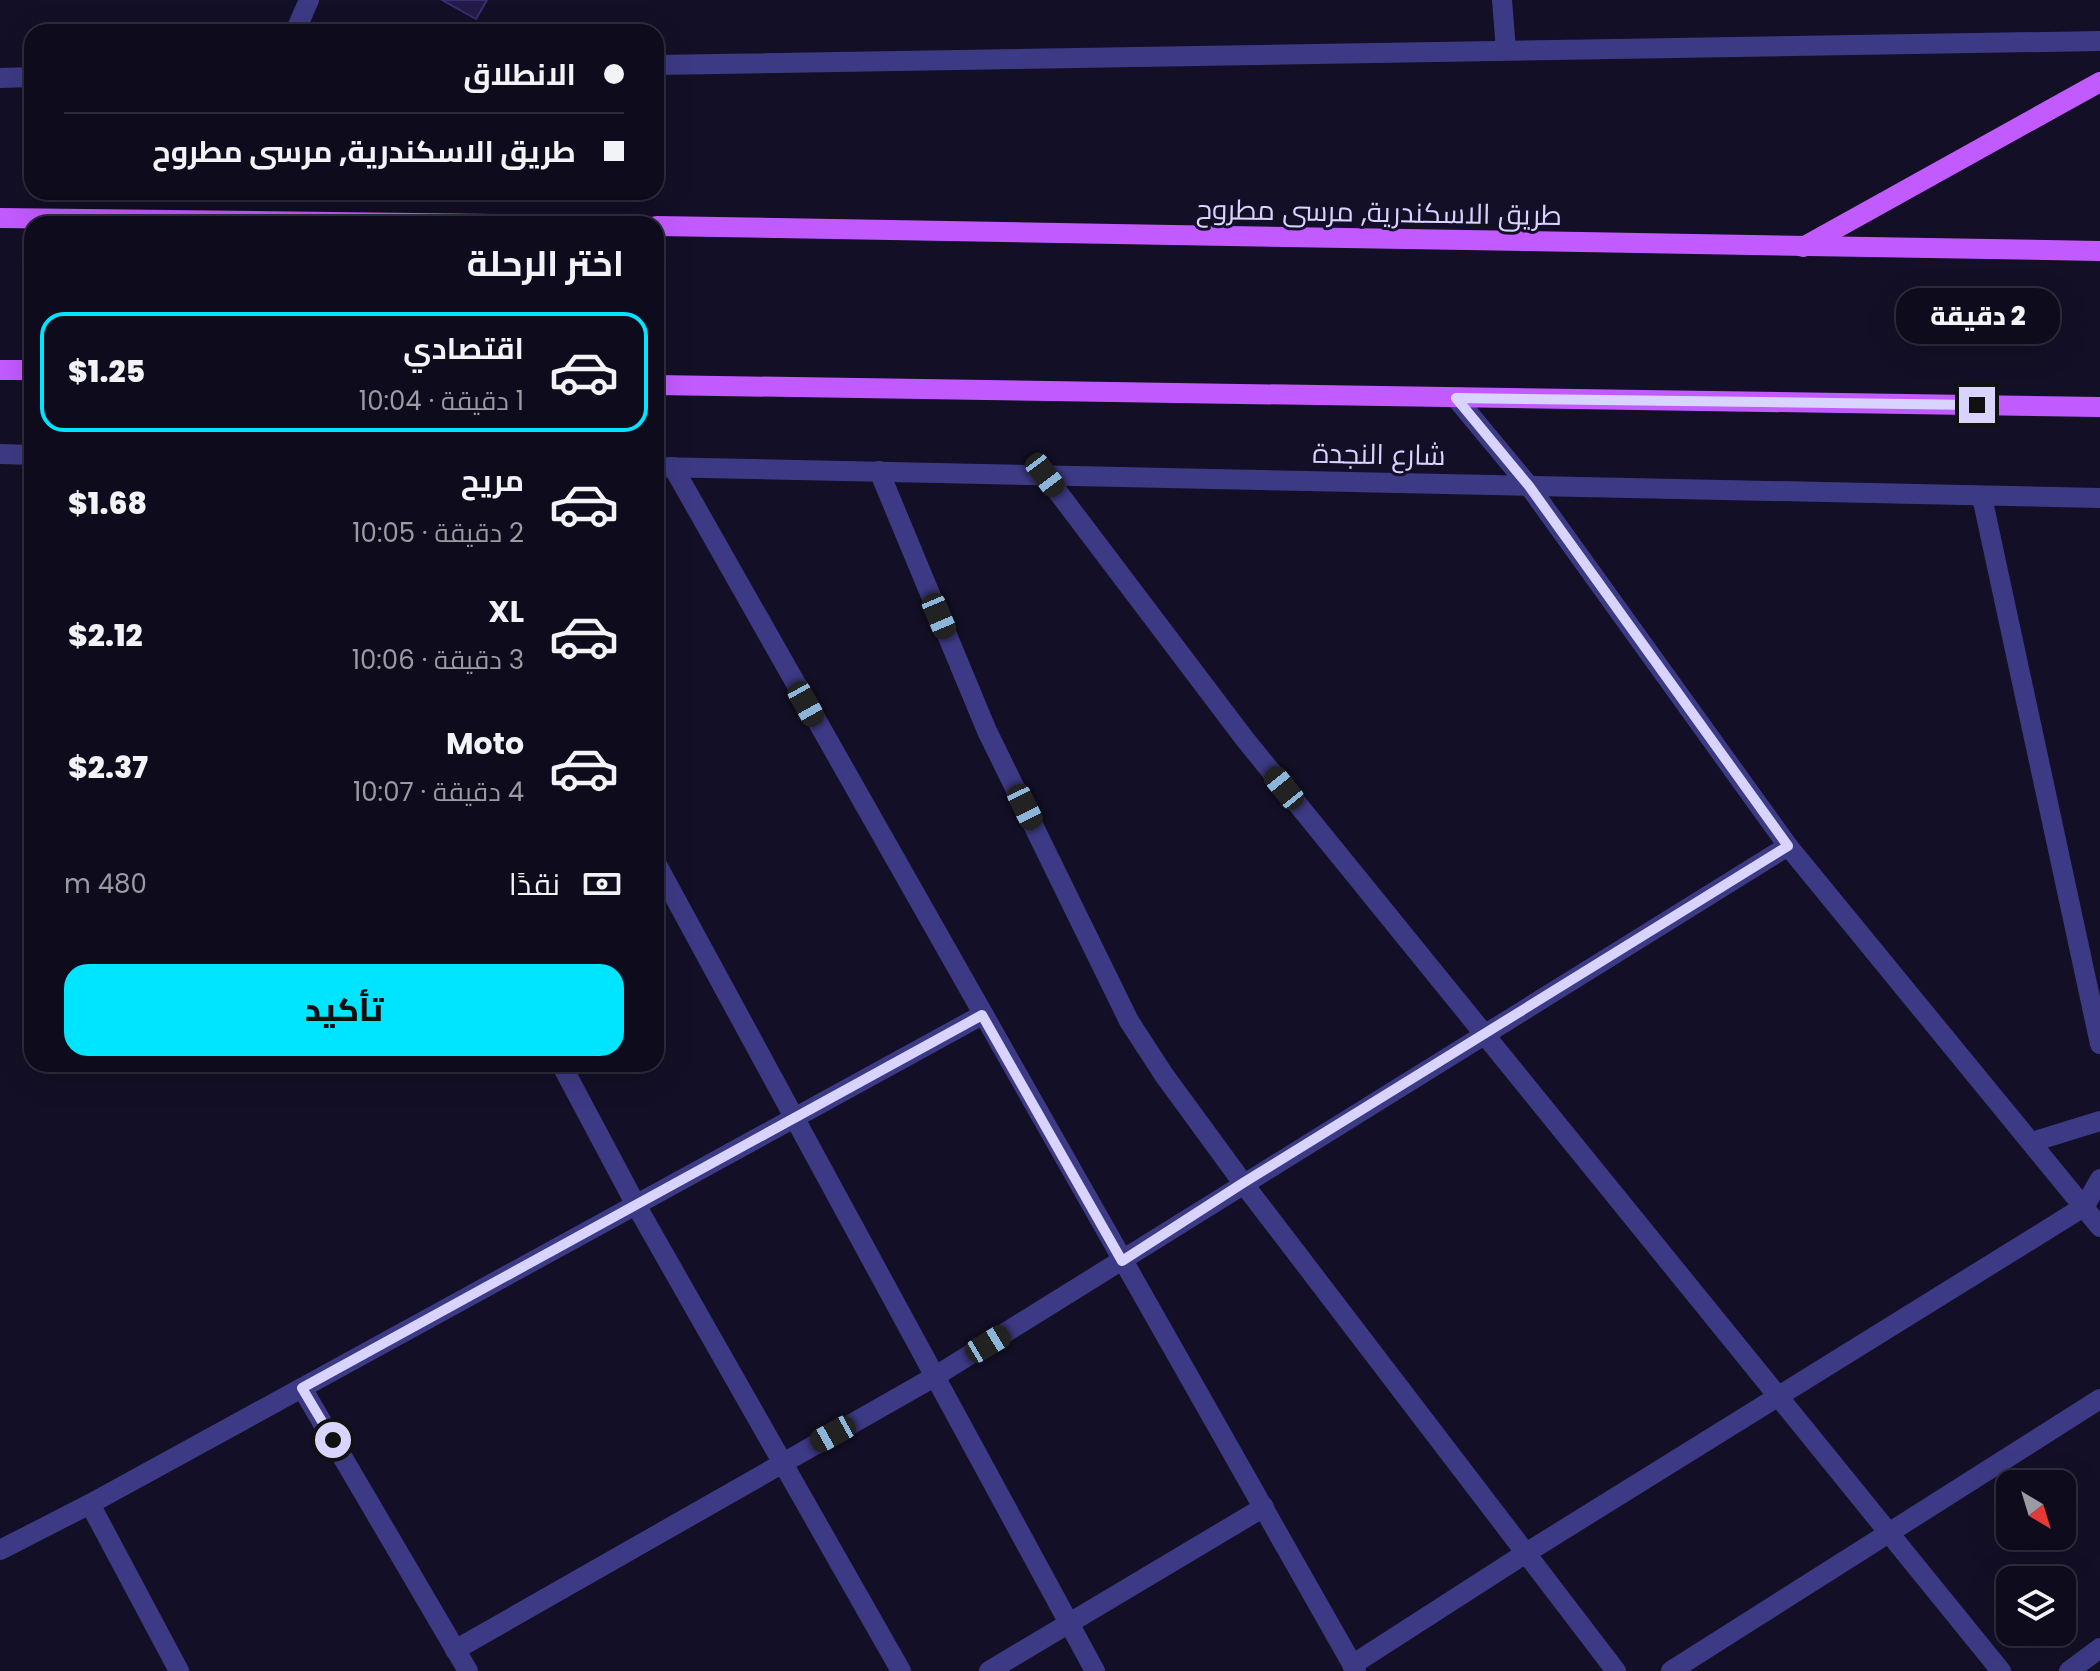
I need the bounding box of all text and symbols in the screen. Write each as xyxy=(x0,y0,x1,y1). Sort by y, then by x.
text: الانطلاق xyxy=(463,53,576,96)
text: طريق الاسكندرية, مرسى مطروح xyxy=(152,130,576,173)
street label: طريق الاسكندرية, مرسى مطروح xyxy=(1196,190,1562,235)
text: اختر الرحلة xyxy=(467,238,624,289)
callout: 2 دقيقة xyxy=(1895,289,2059,345)
text: 2 دقيقة xyxy=(1930,298,2026,334)
text: اقتصادي xyxy=(403,327,524,370)
icon: car xyxy=(548,336,620,408)
text: $1.25 xyxy=(68,350,145,393)
text: 1 دقيقة · 10:04 xyxy=(359,383,524,419)
route end xyxy=(1959,387,1995,423)
street label: شارع النجدة xyxy=(1312,434,1446,475)
car xyxy=(1021,449,1069,501)
text: مريح xyxy=(461,459,524,502)
icon: car xyxy=(548,468,620,540)
text: $1.68 xyxy=(68,482,147,525)
text: 2 دقيقة · 10:05 xyxy=(352,515,524,551)
car xyxy=(919,589,959,643)
text: XL xyxy=(488,590,524,633)
icon: car xyxy=(548,600,620,672)
text: $2.12 xyxy=(68,614,143,657)
text: 3 دقيقة · 10:06 xyxy=(352,642,524,678)
car xyxy=(784,677,828,731)
text: Moto xyxy=(446,722,524,765)
icon: car xyxy=(548,732,620,804)
text: $2.37 xyxy=(68,746,148,789)
car xyxy=(1260,762,1308,814)
text: 4 دقيقة · 10:07 xyxy=(353,774,524,810)
car xyxy=(1004,780,1046,834)
icon: cash xyxy=(580,862,624,906)
text: نقدًا xyxy=(509,863,560,906)
text: 480 m xyxy=(64,866,147,902)
button: تأكيد xyxy=(64,964,624,1056)
car xyxy=(961,1321,1015,1367)
car xyxy=(806,1412,860,1456)
route start xyxy=(315,1422,351,1458)
north arrow xyxy=(1996,1470,2076,1550)
map controls xyxy=(1996,1470,2076,1646)
button: layers xyxy=(1996,1566,2076,1646)

